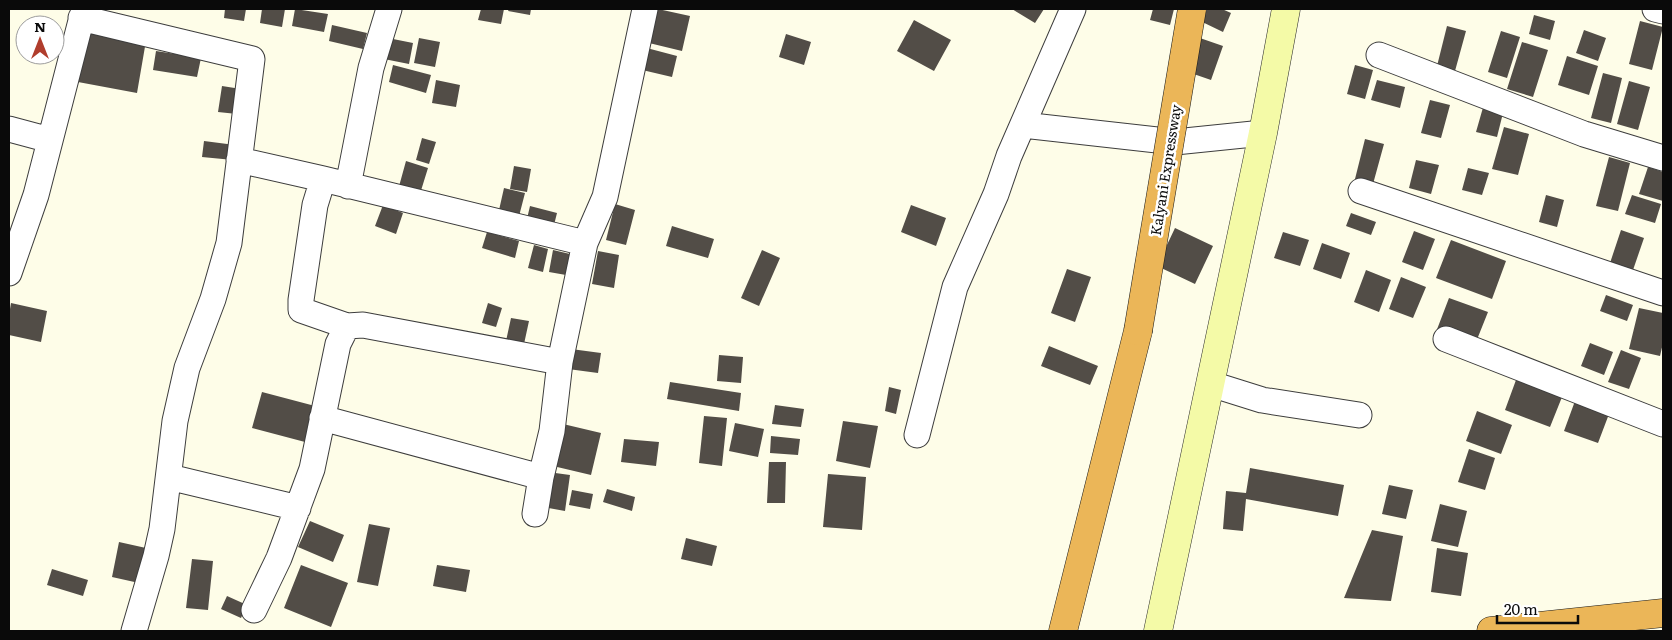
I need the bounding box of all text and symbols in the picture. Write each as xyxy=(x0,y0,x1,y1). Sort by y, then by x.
north arrow xyxy=(15,15,65,65)
text: N xyxy=(34,16,46,36)
street label: Kalyani Expressway xyxy=(1145,102,1185,237)
scale bar xyxy=(1497,592,1578,624)
text: 20 m xyxy=(1504,597,1538,620)

